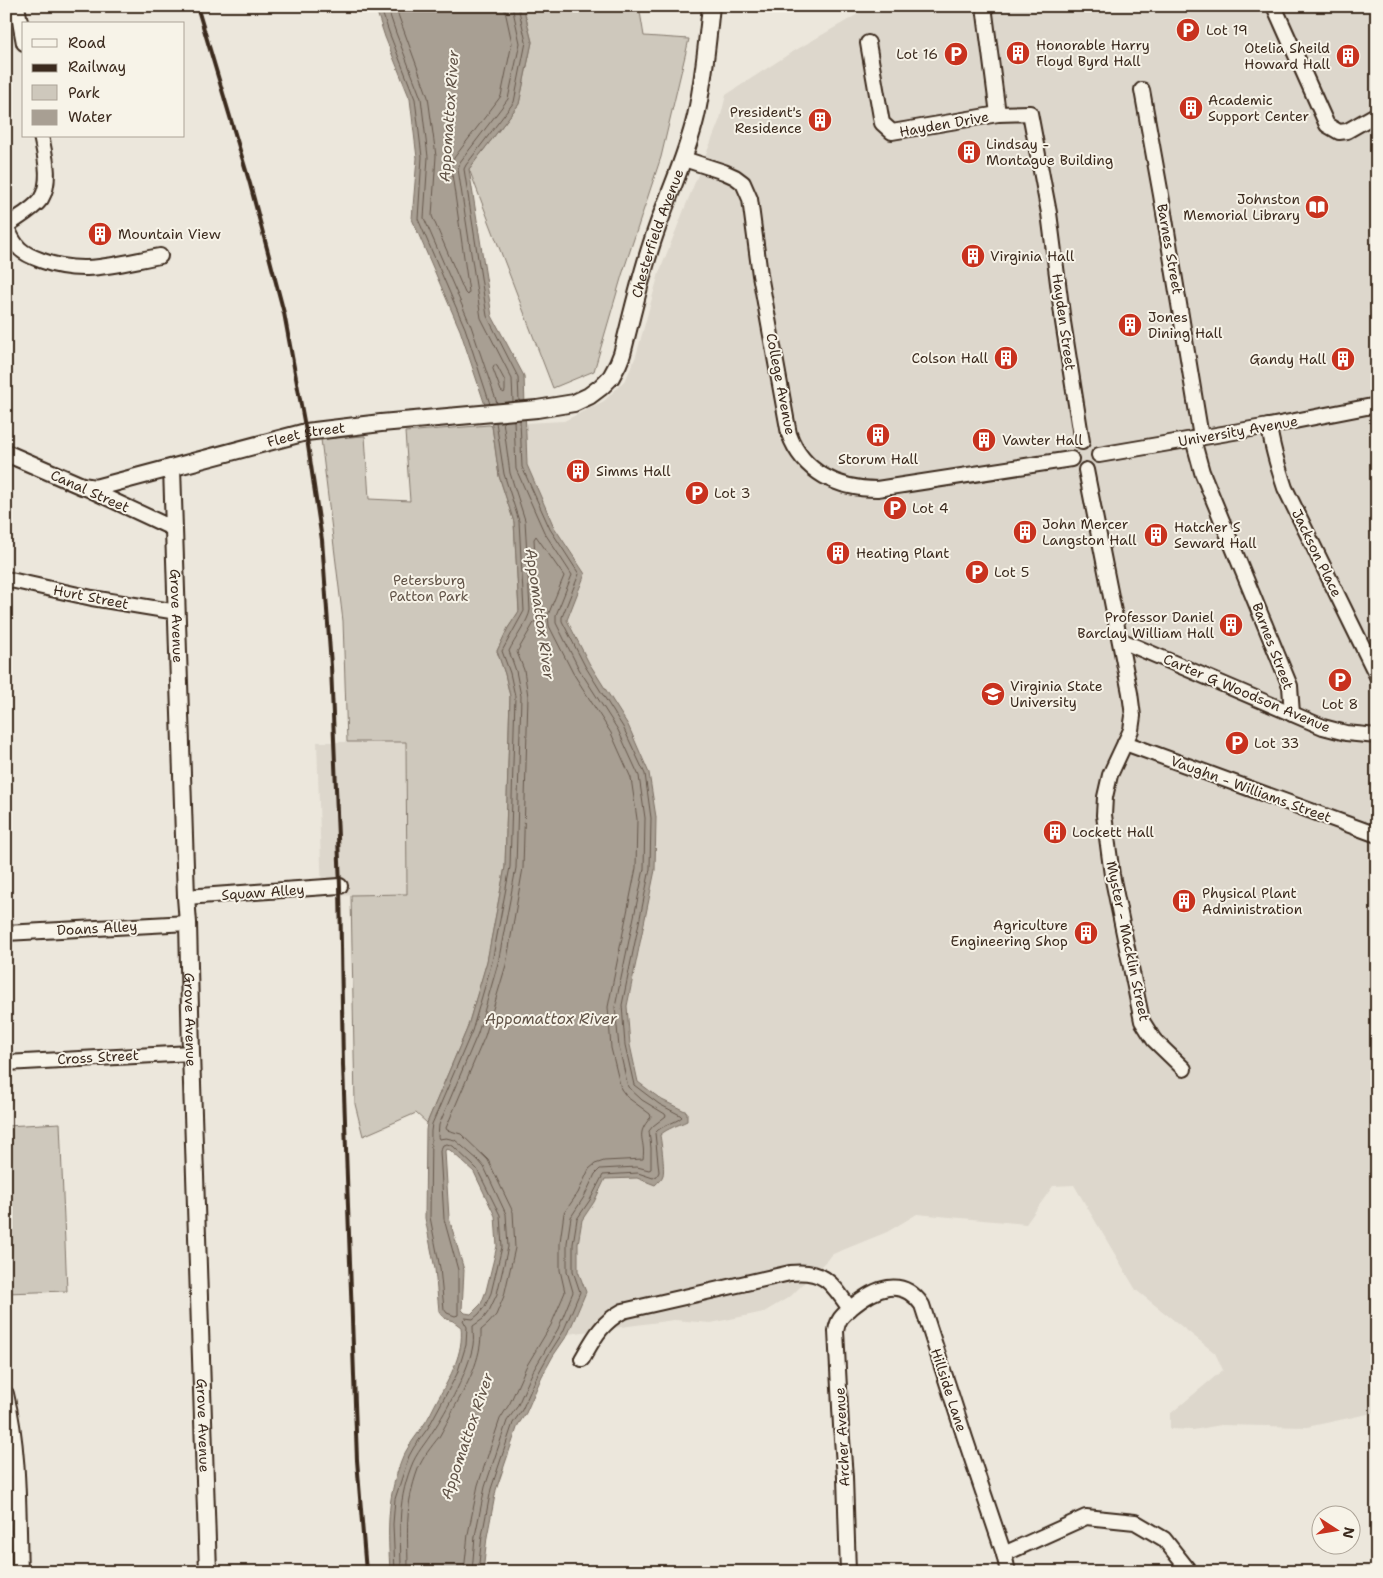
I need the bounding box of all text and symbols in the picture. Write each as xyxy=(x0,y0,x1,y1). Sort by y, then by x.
parking icon: Lot 19 xyxy=(1175,17,1201,43)
place label: Lot 19 xyxy=(1206,21,1248,39)
legend xyxy=(22,22,185,138)
text: Road xyxy=(68,33,106,53)
place label: Honorable Harry Floyd Byrd Hall xyxy=(1036,36,1150,70)
place label: Otelia Sheild Howard Hall xyxy=(1244,39,1331,73)
building icon: Honorable Harry Floyd Byrd Hall xyxy=(1005,40,1031,66)
parking icon: Lot 16 xyxy=(943,41,969,67)
building icon: Otelia Sheild Howard Hall xyxy=(1335,43,1361,69)
place label: Lot 16 xyxy=(896,45,938,63)
water label: Appomattox River xyxy=(434,48,464,183)
text: Railway xyxy=(68,57,126,77)
text: Park xyxy=(68,83,100,103)
place label: Academic Support Center xyxy=(1208,91,1310,125)
building icon: Academic Support Center xyxy=(1178,95,1204,121)
place label: President's Residence xyxy=(730,103,802,137)
text: Water xyxy=(68,107,112,127)
building icon: President's Residence xyxy=(807,107,833,133)
street label: Hayden Drive xyxy=(898,107,990,141)
place label: Lindsay - Montague Building xyxy=(986,135,1113,169)
building icon: Lindsay - Montague Building xyxy=(956,139,982,165)
street label: Chesterfield Avenue xyxy=(627,166,688,300)
place label: Johnston Memorial Library xyxy=(1183,190,1300,224)
library icon: Johnston Memorial Library xyxy=(1304,194,1330,220)
street label: Barnes Street xyxy=(1153,202,1187,296)
building icon: Mountain View xyxy=(87,221,113,247)
place label: Mountain View xyxy=(118,225,221,243)
building icon: Virginia Hall xyxy=(960,243,986,269)
place label: Virginia Hall xyxy=(990,247,1075,265)
street label: Hayden Street xyxy=(1048,272,1080,372)
place label: Jones Dining Hall xyxy=(1148,308,1223,342)
building icon: Jones Dining Hall xyxy=(1117,312,1143,338)
street label: College Avenue xyxy=(762,332,800,436)
building icon: Colson Hall xyxy=(993,345,1019,371)
building icon: Gandy Hall xyxy=(1330,346,1356,372)
place label: Colson Hall xyxy=(911,349,989,367)
place label: Gandy Hall xyxy=(1249,350,1327,368)
street label: University Avenue xyxy=(1177,412,1299,450)
street label: Fleet Street xyxy=(265,418,346,451)
building icon: Storum Hall xyxy=(865,422,891,448)
building icon: Vawter Hall xyxy=(971,427,997,453)
place label: Vawter Hall xyxy=(1002,431,1083,449)
place label: Storum Hall xyxy=(838,450,919,468)
building icon: Simms Hall xyxy=(565,458,591,484)
place label: Simms Hall xyxy=(596,462,671,480)
street label: Canal Street xyxy=(48,466,132,516)
parking icon: Lot 3 xyxy=(684,480,710,506)
place label: Lot 3 xyxy=(714,484,750,502)
parking icon: Lot 4 xyxy=(882,495,908,521)
place label: Lot 4 xyxy=(912,499,949,517)
street label: Jackson Place xyxy=(1288,506,1346,600)
place label: John Mercer Langston Hall xyxy=(1042,515,1137,549)
place label: Hatcher S Seward Hall xyxy=(1174,518,1257,552)
building icon: John Mercer Langston Hall xyxy=(1012,519,1038,545)
building icon: Hatcher S Seward Hall xyxy=(1143,522,1169,548)
building icon: Heating Plant xyxy=(825,540,851,566)
place label: Heating Plant xyxy=(856,544,949,562)
water label: Appomattox River xyxy=(521,547,559,682)
parking icon: Lot 5 xyxy=(964,559,990,585)
place label: Lot 5 xyxy=(994,563,1029,581)
street label: Grove Avenue xyxy=(166,569,187,663)
park label: Petersburg Patton Park xyxy=(389,571,469,605)
street label: Hurt Street xyxy=(52,581,130,613)
street label: Barnes Street xyxy=(1248,600,1298,692)
place label: Professor Daniel Barclay William Hall xyxy=(1077,608,1215,642)
building icon: Professor Daniel Barclay William Hall xyxy=(1218,612,1244,638)
street label: Carter G Woodson Avenue xyxy=(1161,650,1333,736)
parking icon: Lot 8 xyxy=(1327,667,1353,693)
place label: Virginia State University xyxy=(1010,677,1103,711)
school or university icon: Virginia State University xyxy=(980,681,1006,707)
place label: Lot 8 xyxy=(1322,695,1358,713)
parking icon: Lot 33 xyxy=(1224,730,1250,756)
place label: Lot 33 xyxy=(1254,734,1299,752)
street label: Vaughn - Williams Street xyxy=(1168,752,1334,826)
building icon: Lockett Hall xyxy=(1042,819,1068,845)
place label: Lockett Hall xyxy=(1072,823,1155,841)
street label: Myster - Macklin Street xyxy=(1102,859,1154,1023)
street label: Squaw Alley xyxy=(221,880,305,904)
place label: Physical Plant Administration xyxy=(1202,884,1303,918)
building icon: Physical Plant Administration xyxy=(1171,888,1197,914)
place label: Agriculture Engineering Shop xyxy=(951,916,1068,950)
street label: Doans Alley xyxy=(56,917,138,939)
building icon: Agriculture Engineering Shop xyxy=(1073,920,1099,946)
street label: Grove Avenue xyxy=(180,972,200,1067)
water label: Appomattox River xyxy=(485,1009,618,1029)
street label: Cross Street xyxy=(57,1046,139,1068)
street label: Hillside Lane xyxy=(927,1346,971,1434)
water label: Appomattox River xyxy=(436,1369,498,1502)
street label: Grove Avenue xyxy=(193,1378,214,1473)
street label: Archer Avenue xyxy=(830,1387,854,1487)
north arrow xyxy=(1310,1506,1360,1556)
text: N xyxy=(1339,1525,1359,1540)

